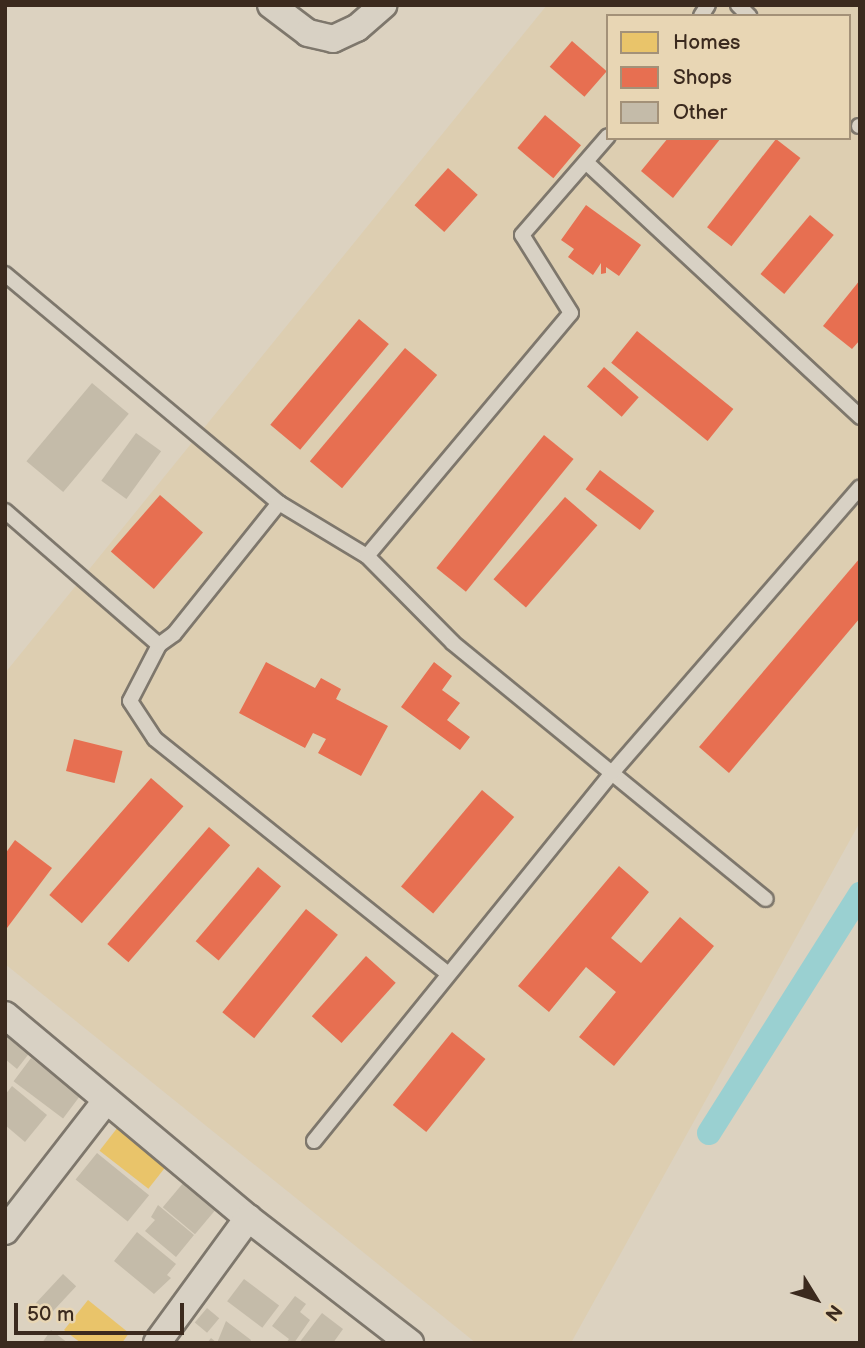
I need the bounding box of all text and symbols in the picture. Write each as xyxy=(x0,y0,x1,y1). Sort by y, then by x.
legend xyxy=(606,14,851,140)
text: Homes xyxy=(673,30,741,55)
text: Shops xyxy=(673,65,732,90)
text: Other xyxy=(673,100,727,125)
north arrow xyxy=(781,1264,851,1334)
scale bar xyxy=(18,1288,187,1332)
text: N xyxy=(819,1300,846,1325)
text: 50 m xyxy=(27,1302,74,1327)

